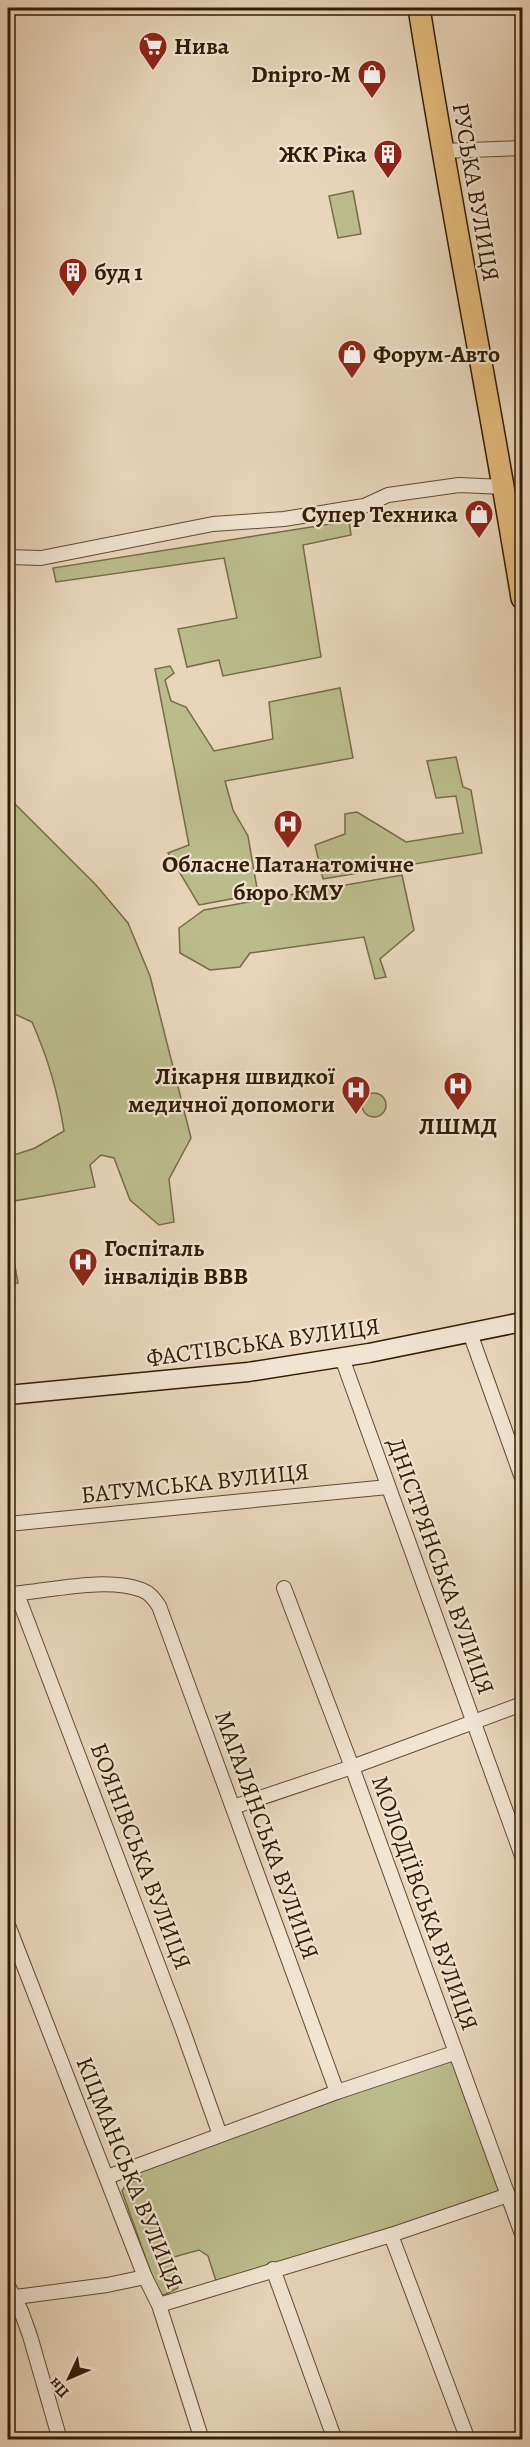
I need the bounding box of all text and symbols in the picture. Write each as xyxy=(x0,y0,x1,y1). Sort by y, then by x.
supermarket icon: Нива xyxy=(137,30,169,72)
place label: Нива xyxy=(174,30,230,62)
place label: Dnipro-M xyxy=(251,58,351,90)
shop icon: Dnipro-M xyxy=(356,58,388,100)
street label: РУСЬКА ВУЛИЦЯ xyxy=(445,100,507,284)
place label: ЖК Ріка xyxy=(279,138,368,170)
building icon: ЖК Ріка xyxy=(372,138,404,180)
building icon: буд 1 xyxy=(57,256,89,298)
place label: буд 1 xyxy=(94,256,143,288)
shop icon: Форум-Авто xyxy=(336,338,368,380)
place label: Форум-Авто xyxy=(373,338,500,370)
place label: Супер Техника xyxy=(302,498,459,530)
shop icon: Супер Техника xyxy=(463,498,495,540)
hospital icon: Обласне Патанатомічне бюро КМУ xyxy=(272,808,304,850)
place label: Обласне Патанатомічне бюро КМУ xyxy=(162,848,414,908)
place label: Лікарня швидкої медичної допомоги xyxy=(128,1060,336,1120)
hospital icon: ЛШМД xyxy=(442,1070,474,1112)
hospital icon: Лікарня швидкої медичної допомоги xyxy=(340,1074,372,1116)
place label: ЛШМД xyxy=(419,1110,497,1142)
place label: Госпіталь інвалідів ВВВ xyxy=(104,1232,248,1292)
hospital icon: Госпіталь інвалідів ВВВ xyxy=(67,1246,99,1288)
street label: ФАСТІВСЬКА ВУЛИЦЯ xyxy=(144,1310,382,1374)
street label: ДНІСТРЯНСЬКА ВУЛИЦЯ xyxy=(380,1433,502,1699)
street label: БАТУМСЬКА ВУЛИЦЯ xyxy=(79,1455,311,1511)
street label: МАГАЛЯНСЬКА ВУЛИЦЯ xyxy=(207,1706,327,1964)
street label: БОЯНІВСЬКА ВУЛИЦЯ xyxy=(83,1738,199,1974)
street label: МОЛОДІЇВСЬКА ВУЛИЦЯ xyxy=(364,1771,486,2035)
street label: КІЦМАНСЬКА ВУЛИЦЯ xyxy=(69,2052,191,2294)
north arrow xyxy=(39,2348,99,2408)
text: Пн xyxy=(44,2373,74,2403)

